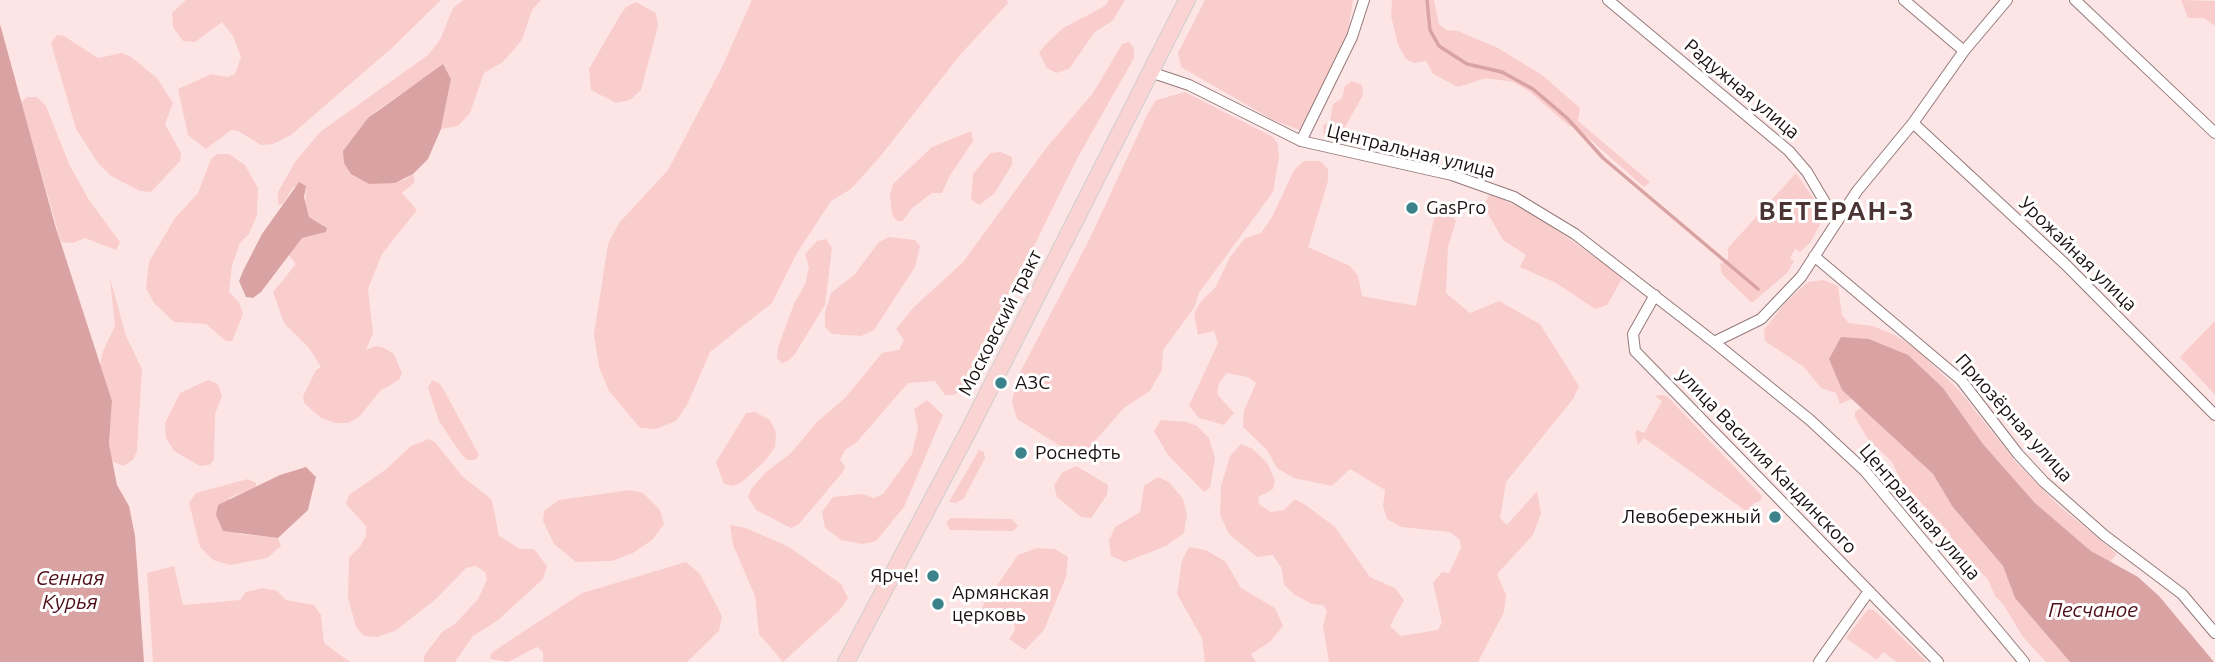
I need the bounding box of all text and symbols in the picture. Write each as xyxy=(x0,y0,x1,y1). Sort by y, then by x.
street label: Радужная улица xyxy=(1680,34,1804,144)
street label: Центральная улица xyxy=(1324,119,1498,183)
street label: Урожайная улица xyxy=(2014,192,2142,316)
district label: ВЕТЕРАН-3 xyxy=(1760,195,1914,227)
place label: GasPro xyxy=(1426,197,1486,219)
marker: GasPro xyxy=(1404,200,1420,216)
street label: Московский тракт xyxy=(953,246,1047,400)
street label: Приозёрная улица xyxy=(1950,349,2078,487)
street label: улица Василия Кандинского xyxy=(1672,363,1862,559)
place label: АЗС xyxy=(1015,372,1050,394)
marker: АЗС xyxy=(993,375,1009,391)
street label: Центральная улица xyxy=(1855,439,1985,585)
place label: Роснефть xyxy=(1035,442,1120,464)
marker: Роснефть xyxy=(1013,445,1029,461)
place label: Левобережный xyxy=(1622,506,1761,528)
marker: Левобережный xyxy=(1767,509,1783,525)
water label: Сенная Курья xyxy=(36,565,104,615)
place label: Ярче! xyxy=(870,565,919,587)
marker: Ярче! xyxy=(925,568,941,584)
place label: Армянская церковь xyxy=(952,582,1049,626)
marker: Армянская церковь xyxy=(930,596,946,612)
water label: Песчаное xyxy=(2048,597,2138,623)

